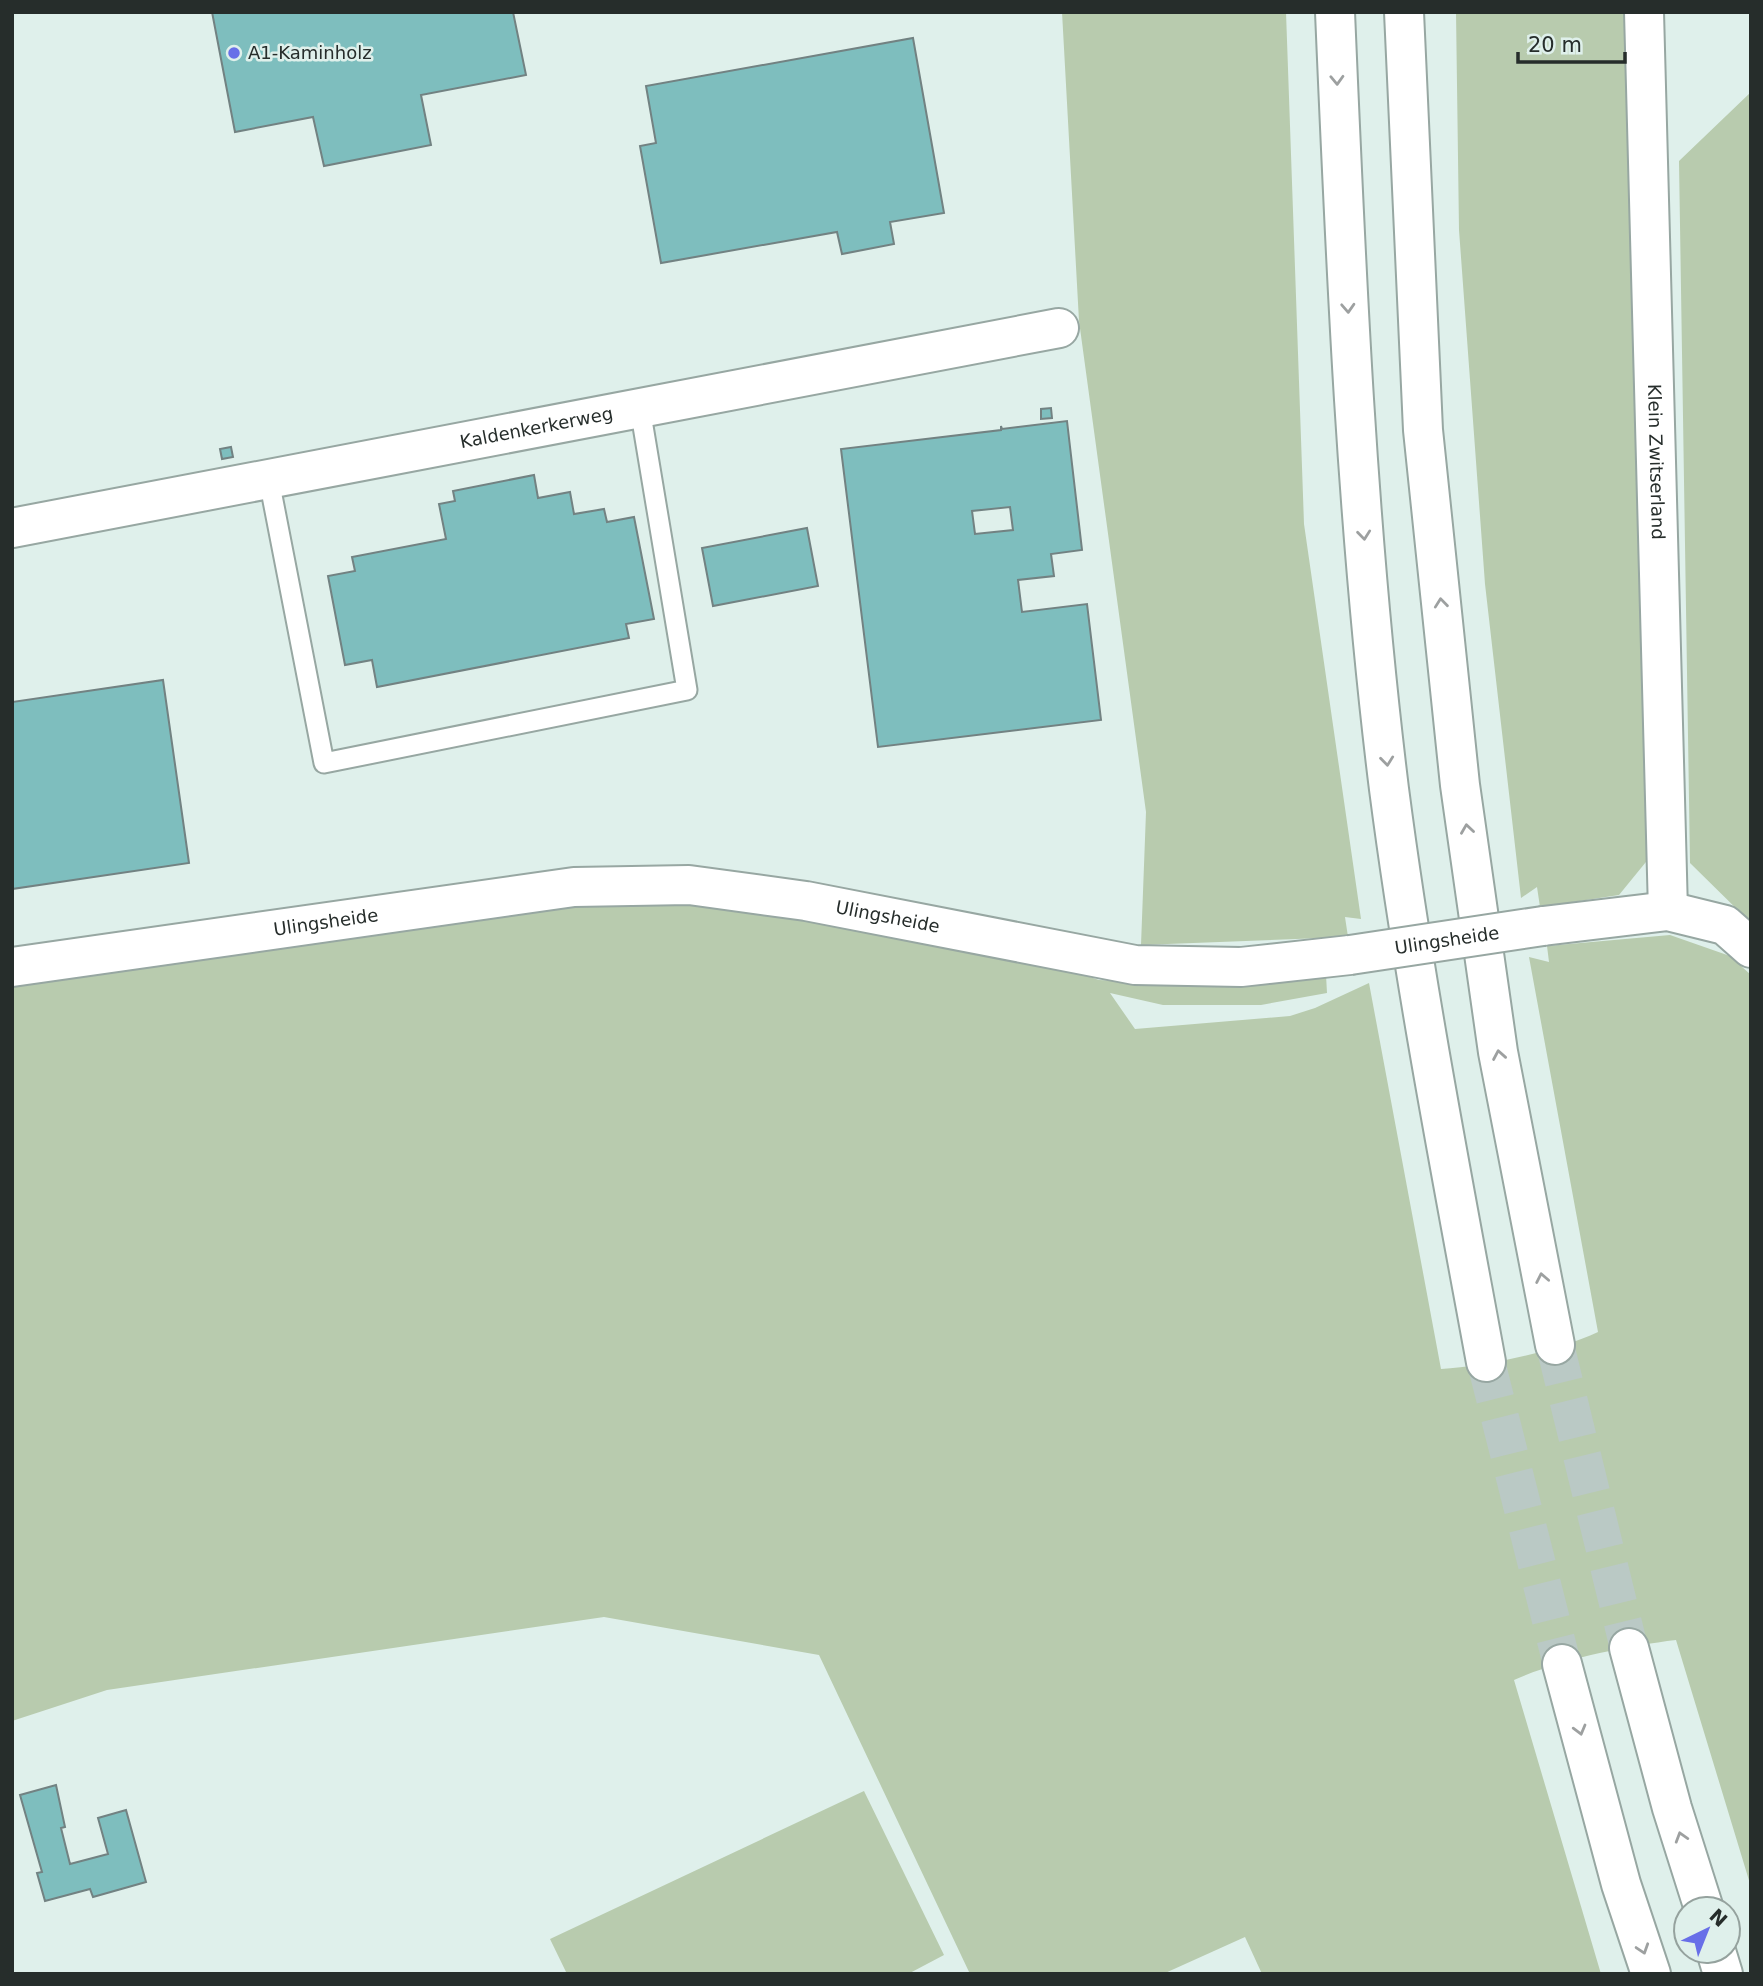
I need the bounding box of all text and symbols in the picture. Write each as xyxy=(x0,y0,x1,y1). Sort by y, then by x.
scale bar xyxy=(1518,21,1625,65)
text: 20 m xyxy=(1528,33,1582,57)
place label: A1-Kaminholz xyxy=(248,42,372,63)
marker: A1-Kaminholz xyxy=(226,45,242,61)
one-way arrow xyxy=(1330,75,1345,86)
one-way arrow xyxy=(1341,302,1356,313)
street label: Klein Zwitserland xyxy=(1644,384,1669,540)
street label: Kaldenkerkerweg xyxy=(458,402,615,452)
one-way arrow xyxy=(1356,529,1371,540)
one-way arrow xyxy=(1434,597,1449,609)
one-way arrow xyxy=(1379,755,1394,767)
one-way arrow xyxy=(1459,823,1474,835)
street label: Ulingsheide xyxy=(834,896,942,937)
street label: Ulingsheide xyxy=(272,904,379,940)
street label: Ulingsheide xyxy=(1393,922,1501,958)
one-way arrow xyxy=(1492,1049,1507,1060)
one-way arrow xyxy=(1535,1272,1550,1284)
one-way arrow xyxy=(1572,1724,1586,1736)
one-way arrow xyxy=(1675,1832,1690,1844)
north arrow xyxy=(1672,1895,1742,1965)
text: N xyxy=(1705,1904,1732,1931)
one-way arrow xyxy=(1635,1942,1649,1954)

